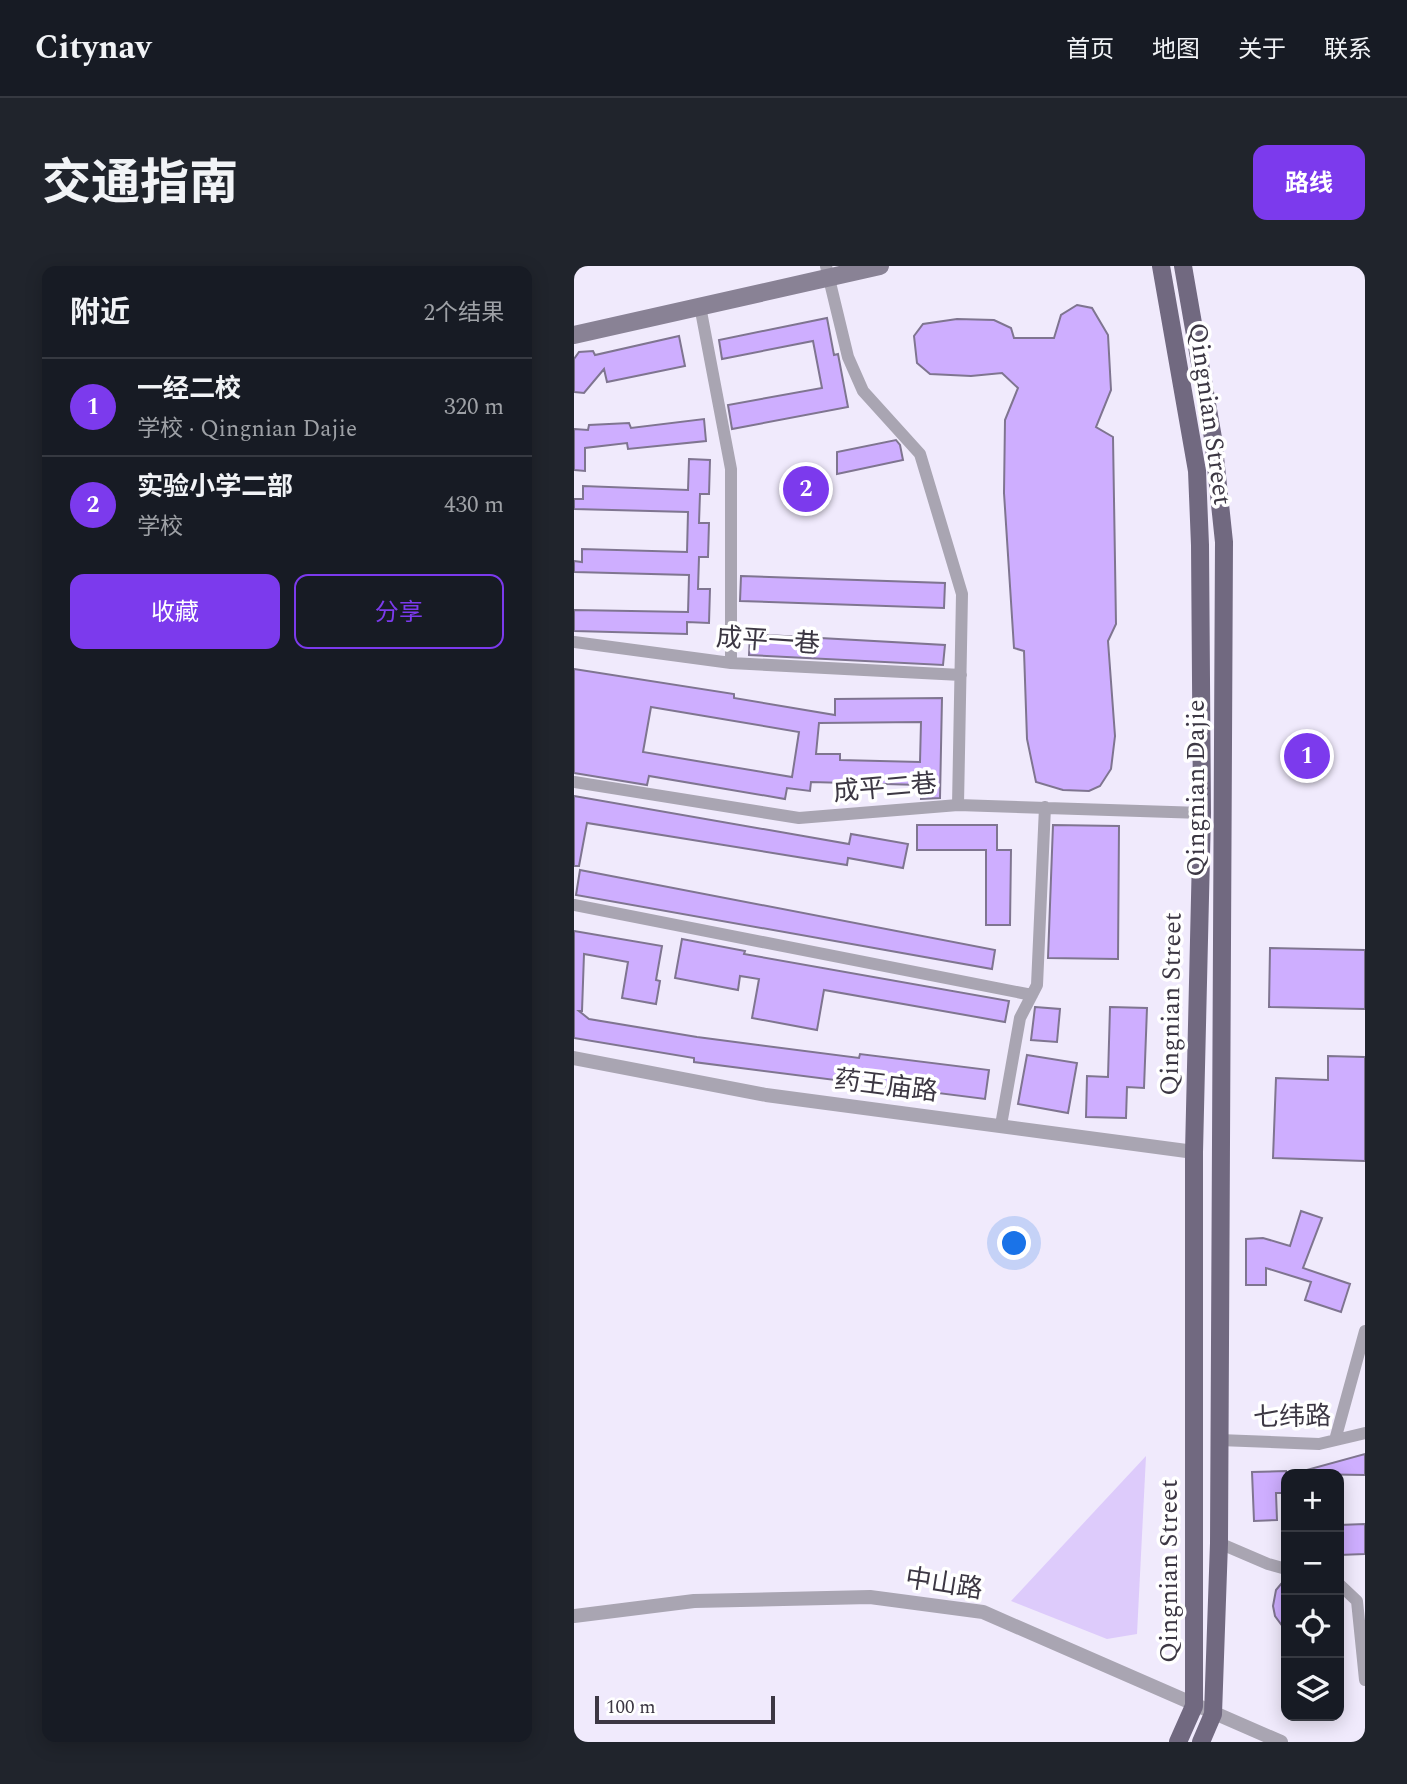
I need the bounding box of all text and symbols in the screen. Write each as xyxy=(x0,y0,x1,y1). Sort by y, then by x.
text: Citynav xyxy=(35,23,151,73)
text: 首页 xyxy=(1066,32,1114,68)
text: 地图 xyxy=(1152,32,1200,68)
text: 关于 xyxy=(1238,32,1286,68)
text: 联系 xyxy=(1324,32,1372,68)
button: 路线 xyxy=(1253,145,1365,220)
text: 交通指南 xyxy=(42,147,238,222)
text: 附近 xyxy=(70,290,130,336)
text: 2个结果 xyxy=(424,296,504,331)
street label: Qingnian Street xyxy=(1177,320,1243,508)
text: 一经二校 xyxy=(137,369,241,409)
text: 1 xyxy=(87,390,99,425)
text: 320 m xyxy=(444,390,504,425)
text: 学校 · Qingnian Dajie xyxy=(137,412,357,447)
pin: 2 xyxy=(783,463,829,515)
text: 实验小学二部 xyxy=(137,467,293,507)
text: 2 xyxy=(87,488,99,523)
text: 430 m xyxy=(444,488,504,523)
text: 学校 xyxy=(137,510,183,545)
button: 收藏 xyxy=(70,574,280,649)
button: 分享 xyxy=(294,574,504,649)
street label: 成平一巷 xyxy=(715,617,821,665)
street label: Qingnian Dajie xyxy=(1176,699,1216,877)
pin: 1 xyxy=(1284,730,1330,782)
street label: 成平二巷 xyxy=(831,764,939,812)
street label: Qingnian Street xyxy=(1149,912,1193,1096)
street label: 药王庙路 xyxy=(832,1060,940,1112)
your location xyxy=(997,1226,1031,1260)
street label: 七纬路 xyxy=(1253,1396,1331,1438)
map controls xyxy=(1281,1469,1344,1721)
button: + xyxy=(1281,1469,1344,1532)
street label: Qingnian Street xyxy=(1149,1479,1189,1663)
button: − xyxy=(1281,1532,1344,1595)
street label: 中山路 xyxy=(902,1558,986,1610)
button: locate xyxy=(1281,1595,1344,1658)
button: layers xyxy=(1281,1658,1344,1721)
scale bar xyxy=(595,1693,775,1725)
text: 100 m xyxy=(606,1693,656,1722)

